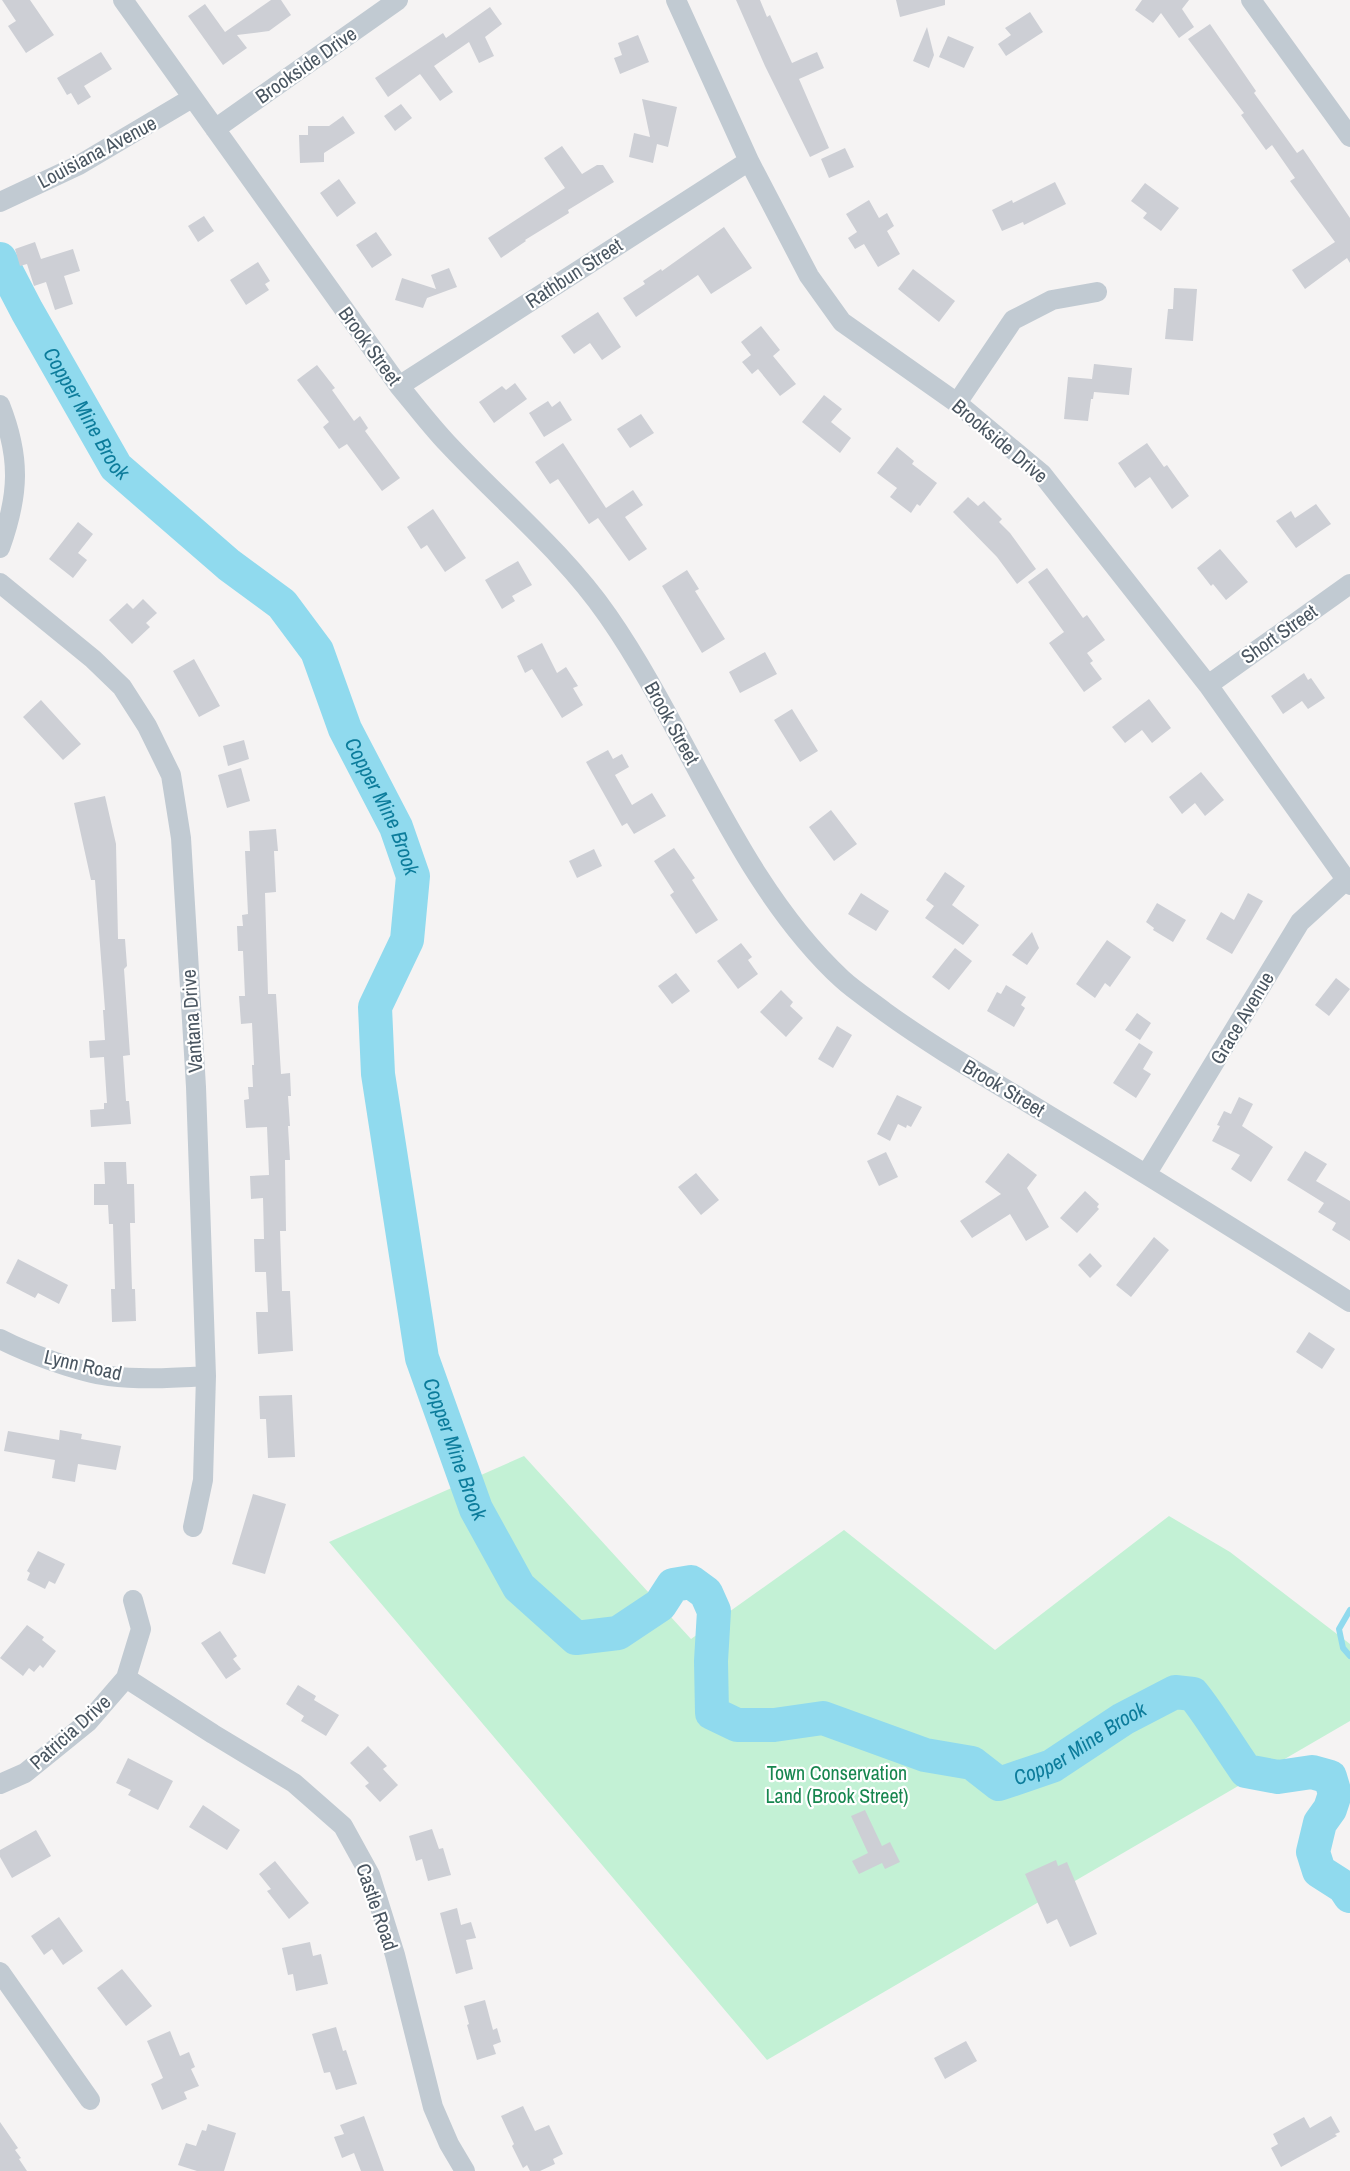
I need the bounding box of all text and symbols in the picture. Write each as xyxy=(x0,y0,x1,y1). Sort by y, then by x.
street label: Brookside Drive xyxy=(250,20,362,109)
street label: Louisiana Avenue xyxy=(33,109,161,194)
street label: Rathbun Street xyxy=(520,231,628,314)
street label: Brook Street xyxy=(333,301,408,391)
water label: Copper Mine Brook xyxy=(37,342,137,487)
street label: Brookside Drive xyxy=(947,392,1054,489)
street label: Short Street xyxy=(1235,597,1323,670)
street label: Brook Street xyxy=(639,676,707,770)
water label: Copper Mine Brook xyxy=(338,732,427,880)
street label: Grace Avenue xyxy=(1203,966,1280,1069)
street label: Vantana Drive xyxy=(174,968,209,1074)
street label: Brook Street xyxy=(958,1053,1051,1123)
street label: Lynn Road xyxy=(42,1343,125,1387)
water label: Copper Mine Brook xyxy=(416,1374,495,1527)
street label: Patricia Drive xyxy=(23,1688,116,1775)
water label: Copper Mine Brook xyxy=(1009,1694,1152,1792)
park label: Town Conservation Land (Brook Street) xyxy=(765,1759,909,1809)
street label: Castle Road xyxy=(350,1860,405,1954)

